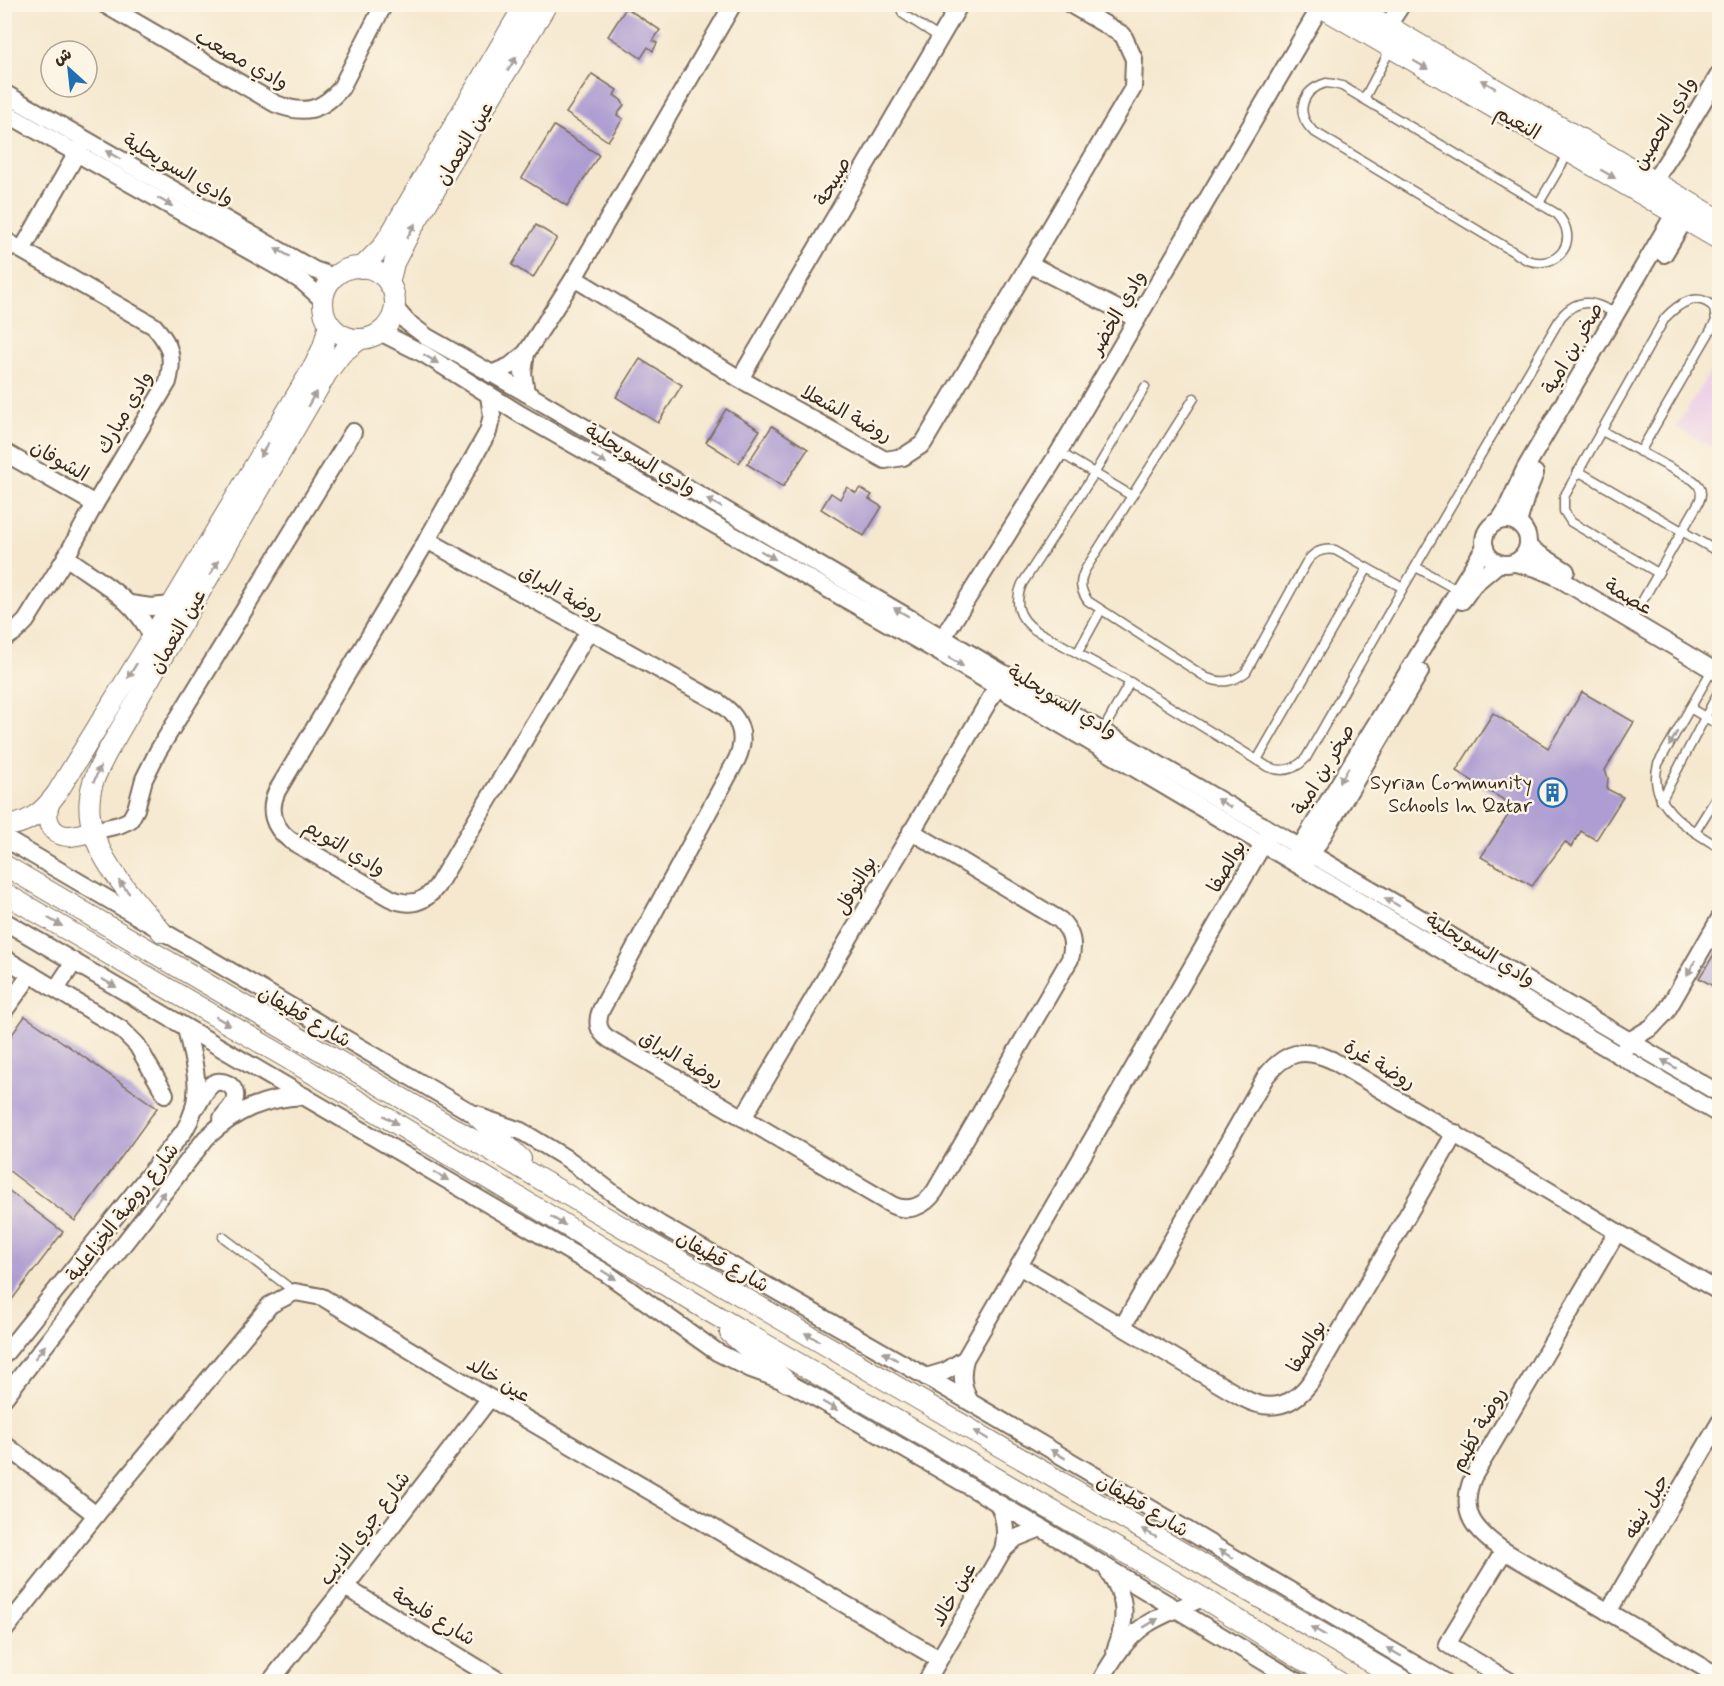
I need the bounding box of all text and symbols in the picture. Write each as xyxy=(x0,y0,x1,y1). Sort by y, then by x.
street label: وادي مصعب xyxy=(190,23,293,97)
north arrow xyxy=(39,39,99,99)
text: ش xyxy=(50,44,75,70)
one-way arrow xyxy=(506,56,517,72)
one-way arrow xyxy=(1413,60,1429,71)
street label: وادي الحصين xyxy=(1627,72,1704,176)
one-way arrow xyxy=(1480,79,1496,90)
street label: عين النعمان xyxy=(430,97,501,191)
street label: النعيم xyxy=(1490,100,1545,147)
street label: وادي السويحلية xyxy=(118,128,239,213)
one-way arrow xyxy=(104,150,121,160)
street label: صبيحة xyxy=(808,152,858,211)
one-way arrow xyxy=(1600,169,1617,179)
one-way arrow xyxy=(157,197,173,208)
one-way arrow xyxy=(406,223,417,239)
one-way arrow xyxy=(274,246,290,257)
street label: وادي الخضر xyxy=(1082,265,1153,362)
street label: صخر بن امية xyxy=(1536,298,1610,400)
one-way arrow xyxy=(423,353,439,365)
street label: وادي مبارك xyxy=(91,366,160,459)
street label: روضة الشعلا xyxy=(796,379,897,450)
one-way arrow xyxy=(306,391,317,407)
street label: وادي السويحلية xyxy=(580,418,701,503)
street label: الشوفان xyxy=(25,434,93,489)
one-way arrow xyxy=(259,442,270,458)
one-way arrow xyxy=(591,454,608,464)
one-way arrow xyxy=(705,498,722,508)
one-way arrow xyxy=(760,550,777,560)
one-way arrow xyxy=(209,559,219,576)
street label: روضة البراق xyxy=(514,559,609,628)
street label: عصمة xyxy=(1599,572,1657,622)
street label: عين النعمان xyxy=(143,584,213,679)
one-way arrow xyxy=(892,608,909,618)
one-way arrow xyxy=(948,657,964,668)
street label: وادي السويحلية xyxy=(1002,659,1122,746)
one-way arrow xyxy=(126,663,137,679)
street label: صخر بن امية xyxy=(1287,719,1362,820)
one-way arrow xyxy=(1667,731,1678,747)
one-way arrow xyxy=(92,764,102,782)
one-way arrow xyxy=(1338,767,1349,783)
place label: Syrian Community Schools In Qatar xyxy=(1370,770,1533,820)
building icon: Syrian Community Schools In Qatar xyxy=(1537,777,1569,809)
one-way arrow xyxy=(1215,798,1232,808)
street label: وادي التويم xyxy=(298,813,390,884)
street label: بوالصفا xyxy=(1201,835,1253,898)
street label: بوالنوفل xyxy=(829,851,884,920)
one-way arrow xyxy=(118,879,131,895)
one-way arrow xyxy=(1384,896,1400,907)
street label: وادي السويحلية xyxy=(1420,907,1540,994)
one-way arrow xyxy=(47,917,63,928)
one-way arrow xyxy=(1686,960,1696,977)
one-way arrow xyxy=(101,977,117,988)
street label: شارع قطيفان xyxy=(253,980,356,1055)
one-way arrow xyxy=(215,1015,231,1026)
street label: روضة البراق xyxy=(634,1024,728,1094)
street label: روضة غرة xyxy=(1338,1034,1420,1097)
one-way arrow xyxy=(1661,1059,1677,1070)
one-way arrow xyxy=(383,1115,399,1126)
street label: شارع روضة الخزاعلية xyxy=(60,1138,186,1288)
one-way arrow xyxy=(433,1171,449,1182)
one-way arrow xyxy=(154,1190,166,1206)
one-way arrow xyxy=(550,1216,567,1226)
street label: شارع قطيفان xyxy=(671,1225,774,1300)
one-way arrow xyxy=(601,1270,617,1281)
street label: بوالصفا xyxy=(1281,1315,1334,1378)
one-way arrow xyxy=(803,1332,820,1342)
one-way arrow xyxy=(34,1344,46,1359)
street label: عين خالد xyxy=(461,1351,535,1410)
one-way arrow xyxy=(881,1351,898,1361)
street label: روضة كظيم xyxy=(1445,1383,1514,1477)
one-way arrow xyxy=(822,1401,839,1411)
one-way arrow xyxy=(972,1430,989,1440)
one-way arrow xyxy=(1050,1449,1066,1460)
street label: شارع جري الذيب xyxy=(313,1466,417,1592)
street label: شارع قطيفان xyxy=(1091,1468,1193,1544)
street label: جبل نيفه xyxy=(1618,1469,1677,1544)
one-way arrow xyxy=(1140,1528,1157,1538)
one-way arrow xyxy=(1218,1548,1234,1559)
street label: عين خالد xyxy=(925,1558,984,1632)
street label: شارع فليحة xyxy=(386,1582,480,1653)
one-way arrow xyxy=(1143,1617,1159,1628)
one-way arrow xyxy=(1309,1626,1326,1636)
one-way arrow xyxy=(1385,1647,1402,1657)

